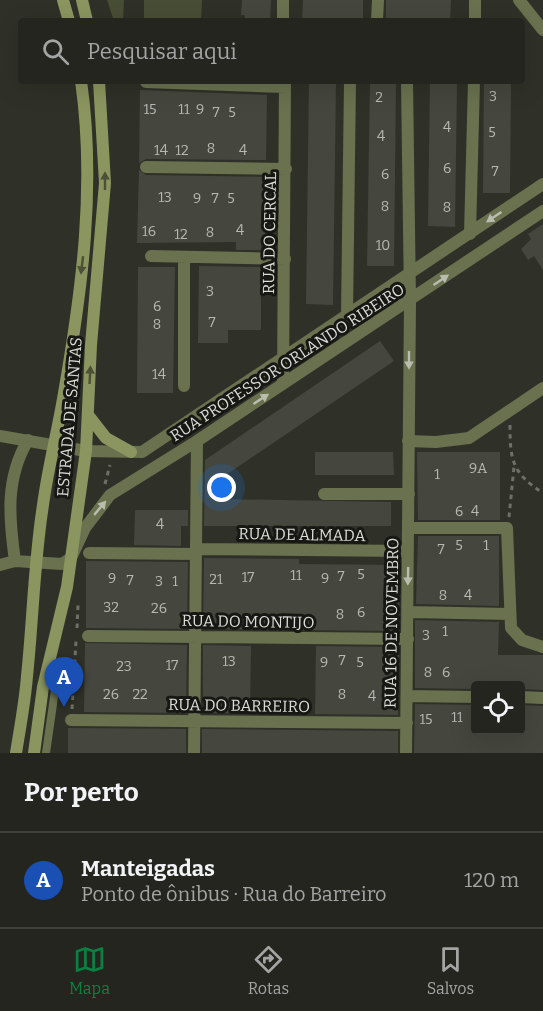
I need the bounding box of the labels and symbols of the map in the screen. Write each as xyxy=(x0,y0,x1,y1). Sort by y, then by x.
house number: 3 xyxy=(489,88,497,105)
house number: 2 xyxy=(375,89,383,106)
house number: 15 xyxy=(143,101,157,118)
house number: 11 xyxy=(178,101,190,118)
house number: 9 xyxy=(196,101,204,118)
house number: 7 xyxy=(212,104,220,121)
house number: 5 xyxy=(228,104,236,121)
house number: 4 xyxy=(443,119,451,136)
house number: 5 xyxy=(488,124,496,141)
house number: 4 xyxy=(377,128,385,145)
house number: 8 xyxy=(207,140,215,157)
house number: 14 xyxy=(154,142,168,159)
house number: 12 xyxy=(175,142,189,159)
house number: 4 xyxy=(239,142,247,159)
house number: 6 xyxy=(443,160,451,177)
house number: 7 xyxy=(491,163,499,180)
house number: 6 xyxy=(381,166,389,183)
one-way arrow xyxy=(100,171,110,190)
street label: RUA DO CERCAL xyxy=(259,171,280,294)
house number: 13 xyxy=(158,189,172,206)
house number: 9 xyxy=(193,190,201,207)
house number: 7 xyxy=(211,190,219,207)
house number: 5 xyxy=(227,190,235,207)
house number: 8 xyxy=(381,198,389,215)
house number: 8 xyxy=(443,199,451,216)
one-way arrow xyxy=(487,211,503,223)
house number: 4 xyxy=(236,222,244,239)
house number: 16 xyxy=(142,223,156,240)
house number: 8 xyxy=(206,224,214,241)
house number: 12 xyxy=(174,226,188,243)
house number: 10 xyxy=(376,237,390,254)
one-way arrow xyxy=(77,255,86,274)
one-way arrow xyxy=(433,275,449,286)
street label: RUA PROFESSOR ORLANDO RIBEIRO xyxy=(167,279,408,445)
house number: 3 xyxy=(206,283,214,300)
house number: 6 xyxy=(153,298,161,315)
house number: 7 xyxy=(208,314,216,331)
house number: 8 xyxy=(153,316,161,333)
street label: ESTRADA DE SANTAS xyxy=(53,336,86,498)
one-way arrow xyxy=(404,350,414,369)
one-way arrow xyxy=(85,366,94,385)
house number: 14 xyxy=(152,366,166,383)
one-way arrow xyxy=(253,394,269,405)
house number: 9A xyxy=(469,460,487,477)
house number: 1 xyxy=(434,466,440,483)
your location xyxy=(207,473,236,502)
one-way arrow xyxy=(93,500,106,516)
house number: 6 xyxy=(455,503,463,520)
house number: 4 xyxy=(471,503,479,520)
house number: 4 xyxy=(156,516,164,533)
street label: RUA DE ALMADA xyxy=(238,524,366,545)
house number: 5 xyxy=(455,537,463,554)
house number: 1 xyxy=(483,537,489,554)
street label: RUA 16 DE NOVEMBRO xyxy=(381,538,402,708)
house number: 7 xyxy=(437,541,445,558)
house number: 5 xyxy=(357,566,365,583)
one-way arrow xyxy=(403,566,413,585)
house number: 11 xyxy=(290,567,302,584)
house number: 7 xyxy=(337,568,345,585)
house number: 17 xyxy=(242,569,254,586)
house number: 9 xyxy=(108,570,116,587)
house number: 9 xyxy=(321,570,329,587)
house number: 21 xyxy=(209,571,223,588)
house number: 7 xyxy=(126,572,134,589)
house number: 3 xyxy=(155,573,163,590)
house number: 1 xyxy=(172,573,178,590)
house number: 8 xyxy=(439,587,447,604)
house number: 4 xyxy=(464,587,472,604)
house number: 32 xyxy=(103,599,119,616)
house number: 26 xyxy=(151,600,167,617)
house number: 6 xyxy=(357,604,365,621)
house number: 8 xyxy=(336,606,344,623)
street label: RUA DO MONTIJO xyxy=(181,611,315,632)
house number: 1 xyxy=(442,623,448,640)
house number: 3 xyxy=(422,627,430,644)
house number: 7 xyxy=(338,652,346,669)
house number: 13 xyxy=(222,653,236,670)
house number: 9 xyxy=(320,654,328,671)
house number: 5 xyxy=(356,654,364,671)
house number: 17 xyxy=(166,657,178,674)
pin: A xyxy=(44,658,84,707)
house number: 23 xyxy=(116,658,132,675)
house number: 8 xyxy=(424,664,432,681)
house number: 6 xyxy=(442,664,450,681)
house number: 26 xyxy=(103,686,119,703)
house number: 22 xyxy=(132,686,148,703)
house number: 8 xyxy=(338,686,346,703)
house number: 4 xyxy=(368,688,376,705)
street label: RUA DO BARREIRO xyxy=(168,695,310,716)
house number: 11 xyxy=(451,709,463,726)
house number: 15 xyxy=(419,711,433,728)

